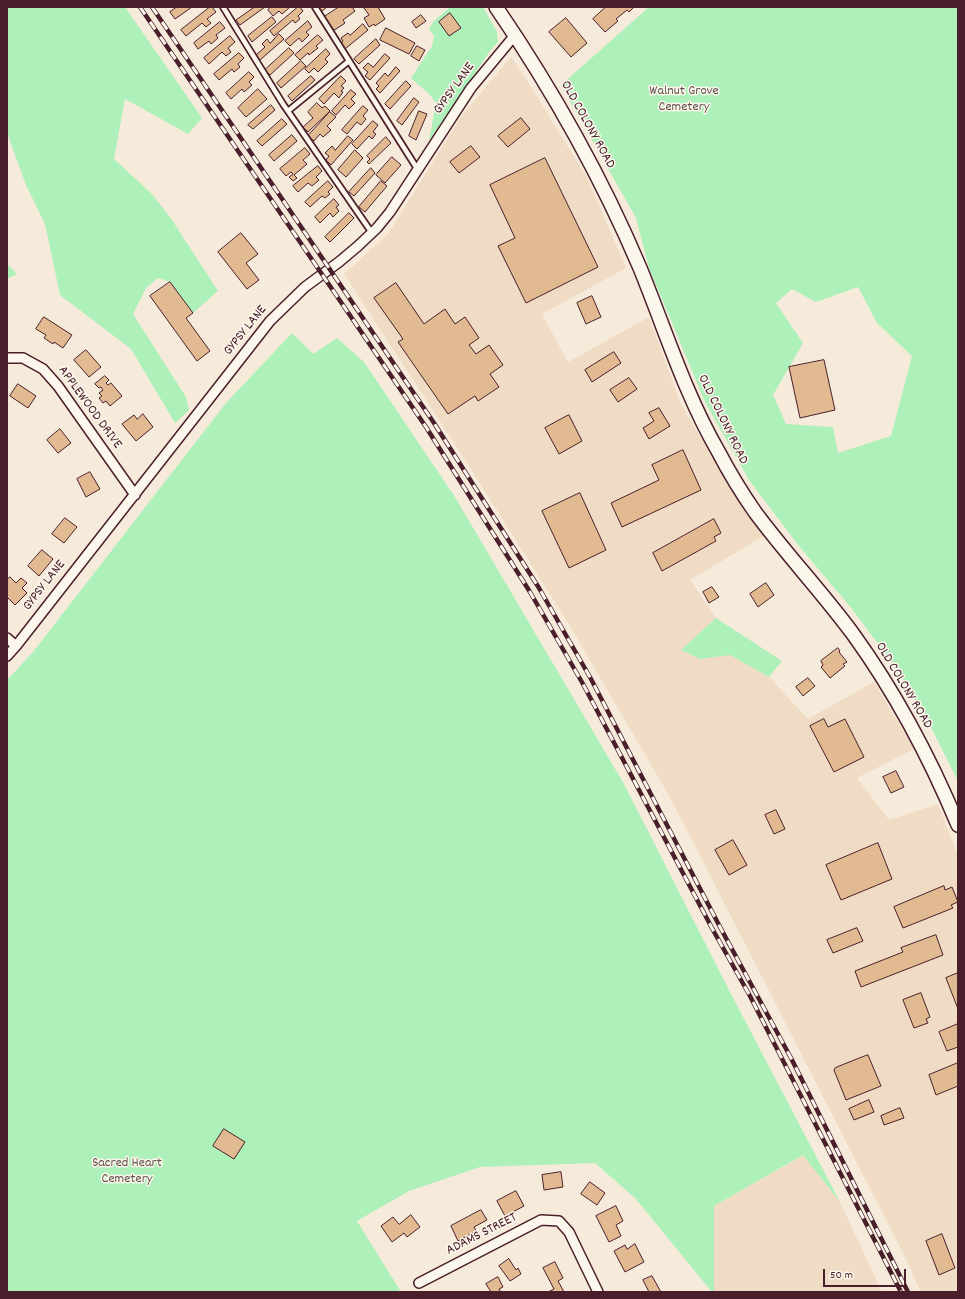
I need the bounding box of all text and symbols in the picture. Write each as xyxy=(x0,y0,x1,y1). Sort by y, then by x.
street label: GYPSY LANE xyxy=(431,60,479,118)
street label: OLD COLONY ROAD xyxy=(556,78,618,172)
park label: Walnut Grove Cemetery xyxy=(649,84,719,116)
street label: GYPSY LANE xyxy=(221,303,271,359)
street label: APPLEWOOD DRIVE xyxy=(53,363,125,453)
street label: OLD COLONY ROAD xyxy=(693,372,751,468)
street label: GYPSY LANE xyxy=(20,557,70,615)
street label: OLD COLONY ROAD xyxy=(871,640,935,732)
park label: Sacred Heart Cemetery xyxy=(92,1156,162,1188)
street label: ADAMS STREET xyxy=(444,1210,520,1260)
scale bar xyxy=(825,1261,908,1287)
text: 50 m xyxy=(830,1267,853,1284)

